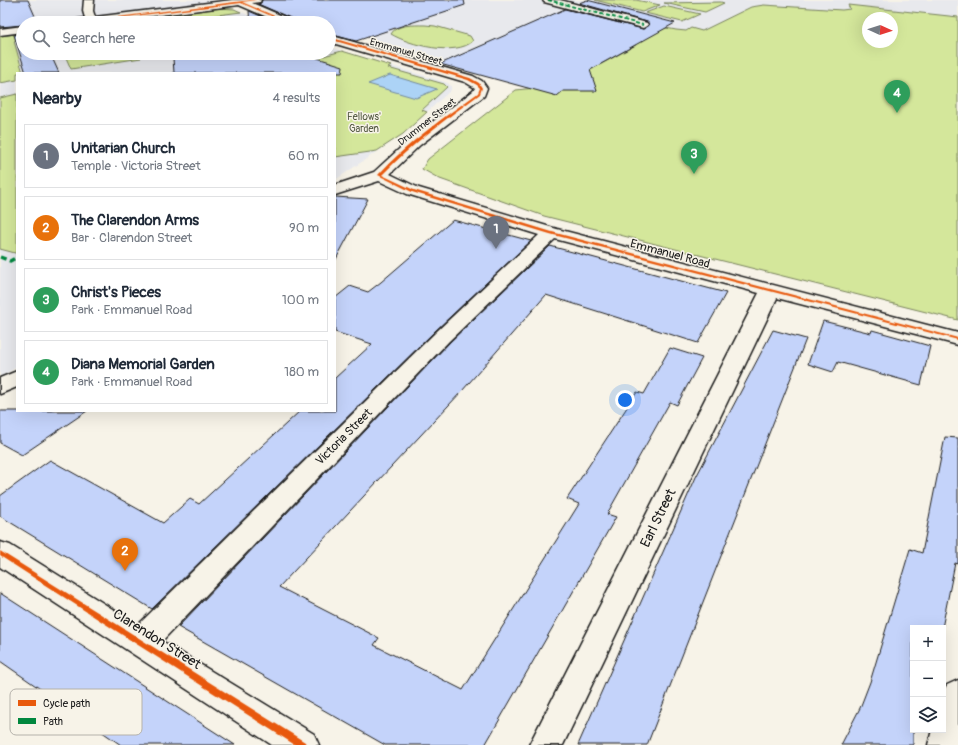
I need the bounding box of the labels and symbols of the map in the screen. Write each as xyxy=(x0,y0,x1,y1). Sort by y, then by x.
north arrow xyxy=(862,12,898,48)
street label: Emmanuel Street xyxy=(368,36,444,68)
pin: 4 xyxy=(884,80,910,113)
street label: Drummer Street xyxy=(396,95,459,148)
park label: Fellows' Garden xyxy=(347,111,381,135)
pin: 3 xyxy=(681,141,707,174)
pin: 1 xyxy=(483,216,509,249)
street label: Emmanuel Road xyxy=(629,236,712,272)
your location xyxy=(615,390,635,410)
street label: Victoria Street xyxy=(313,405,376,468)
street label: Earl Street xyxy=(637,486,680,550)
pin: 2 xyxy=(112,538,138,571)
street label: Clarendon Street xyxy=(110,605,204,673)
legend xyxy=(10,689,142,735)
text: Cycle path xyxy=(43,697,90,710)
text: Path xyxy=(43,715,63,728)

